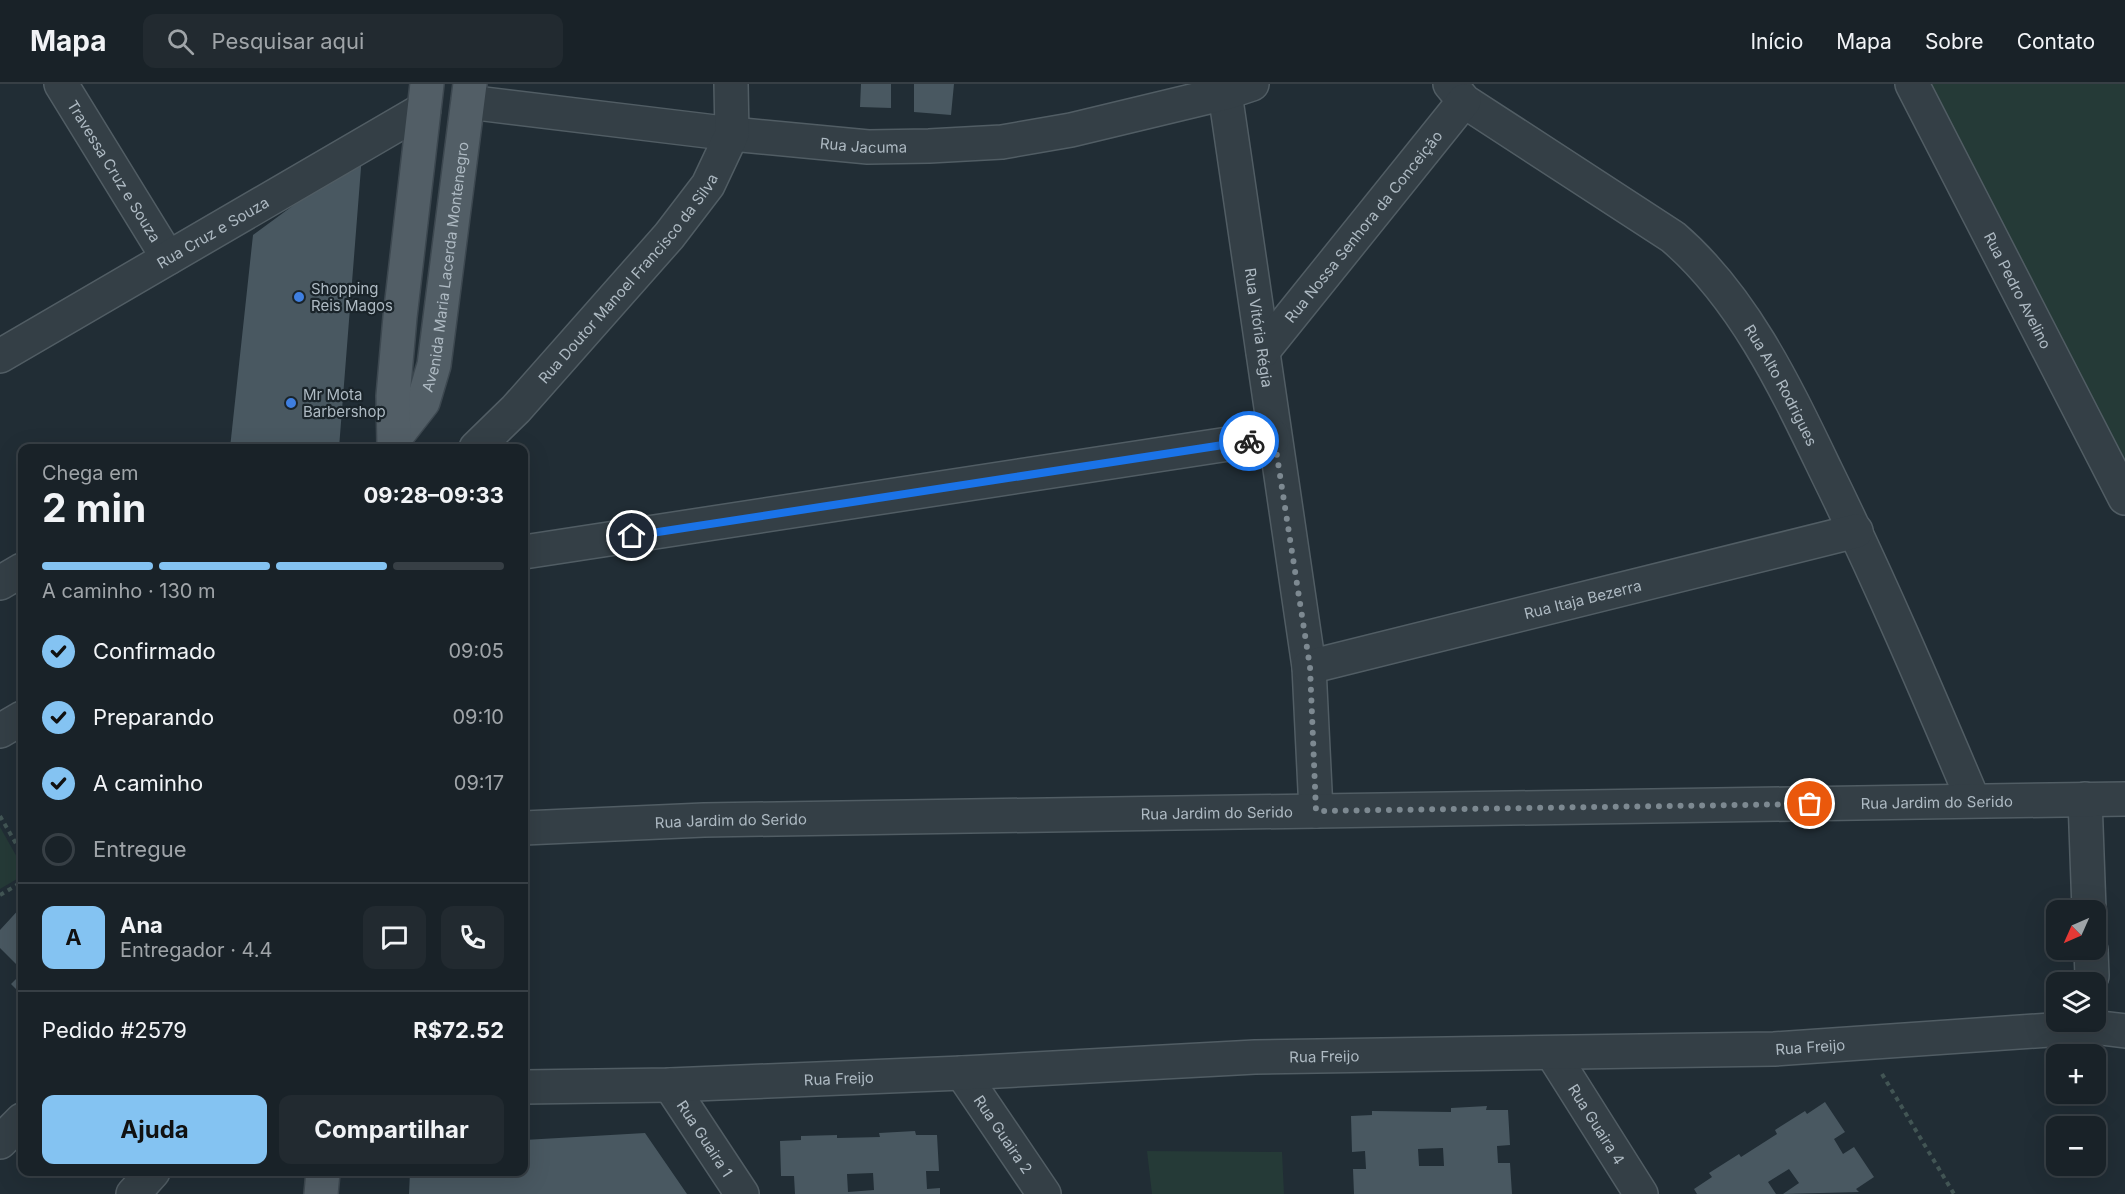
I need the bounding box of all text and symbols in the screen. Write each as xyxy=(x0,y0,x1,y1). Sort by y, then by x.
search box xyxy=(143,14,563,68)
text: Mapa xyxy=(30,24,107,58)
icon: search xyxy=(164,25,197,58)
text: Pesquisar aqui xyxy=(212,28,364,54)
text: Início xyxy=(1750,29,1803,54)
text: Mapa xyxy=(1836,29,1892,54)
text: Sobre xyxy=(1925,29,1984,54)
text: Contato xyxy=(2017,29,2095,54)
street label: Travessa Cruz e Souza xyxy=(64,96,165,245)
street label: Rua Nossa Senhora da Conceição xyxy=(1280,126,1446,326)
street label: Rua Jacuma xyxy=(819,133,907,156)
street label: Avenida Maria Lacerda Montenegro xyxy=(417,141,472,394)
street label: Rua Doutor Manoel Francisco da Silva xyxy=(534,171,721,387)
street label: Rua Cruz e Souza xyxy=(153,192,272,272)
street label: Rua Pedro Avelino xyxy=(1980,229,2056,352)
street label: Rua Vitória Régia xyxy=(1241,266,1277,389)
place label: Shopping Reis Magos xyxy=(311,279,393,315)
marker: Shopping Reis Magos xyxy=(292,290,306,304)
street label: Rua Alto Rodrigues xyxy=(1741,321,1822,449)
place label: Mr Mota Barbershop xyxy=(303,385,386,421)
marker: Mr Mota Barbershop xyxy=(284,396,298,410)
courier xyxy=(1219,411,1279,471)
icon: bike xyxy=(1233,425,1266,458)
text: Chega em xyxy=(42,461,138,485)
text: 09:28–09:33 xyxy=(363,482,504,508)
text: 2 min xyxy=(42,484,146,531)
pin xyxy=(606,510,657,561)
icon: home xyxy=(615,519,648,552)
street label: Rua Itaja Bezerra xyxy=(1522,575,1643,623)
text: A caminho · 130 m xyxy=(42,579,216,603)
icon: check xyxy=(42,635,75,668)
text: Confirmado xyxy=(93,638,216,664)
text: 09:05 xyxy=(448,639,504,663)
icon: check xyxy=(42,701,75,734)
text: Preparando xyxy=(93,704,214,730)
text: 09:10 xyxy=(452,705,504,729)
icon: check xyxy=(42,767,75,800)
text: A caminho xyxy=(93,770,203,796)
text: 09:17 xyxy=(454,771,504,795)
pin xyxy=(1784,778,1835,829)
icon: bag xyxy=(1793,787,1826,820)
street label: Rua Jardim do Serido xyxy=(1860,791,2013,812)
street label: Rua Jardim do Serido xyxy=(1140,802,1293,823)
street label: Rua Jardim do Serido xyxy=(654,809,807,832)
text: Entregue xyxy=(93,836,187,862)
north arrow xyxy=(2046,900,2106,960)
map controls xyxy=(2046,900,2106,1176)
button: chat xyxy=(363,906,426,969)
button: phone xyxy=(441,906,504,969)
text: Ana xyxy=(120,912,163,938)
text: A xyxy=(65,924,82,950)
text: Entregador · 4.4 xyxy=(120,938,272,962)
button: layers xyxy=(2046,972,2106,1032)
text: Pedido #2579 xyxy=(42,1017,187,1043)
text: R$72.52 xyxy=(413,1017,504,1043)
street label: Rua Freijo xyxy=(1775,1035,1846,1058)
button: + xyxy=(2046,1044,2106,1104)
street label: Rua Freijo xyxy=(1289,1046,1359,1066)
street label: Rua Freijo xyxy=(803,1067,874,1089)
street label: Rua Guaira 4 xyxy=(1564,1080,1629,1168)
street label: Rua Guaira 2 xyxy=(970,1091,1037,1177)
button: Ajuda xyxy=(42,1095,267,1164)
button: Compartilhar xyxy=(279,1095,504,1164)
street label: Rua Guaira 1 xyxy=(673,1097,737,1180)
button: − xyxy=(2046,1116,2106,1176)

